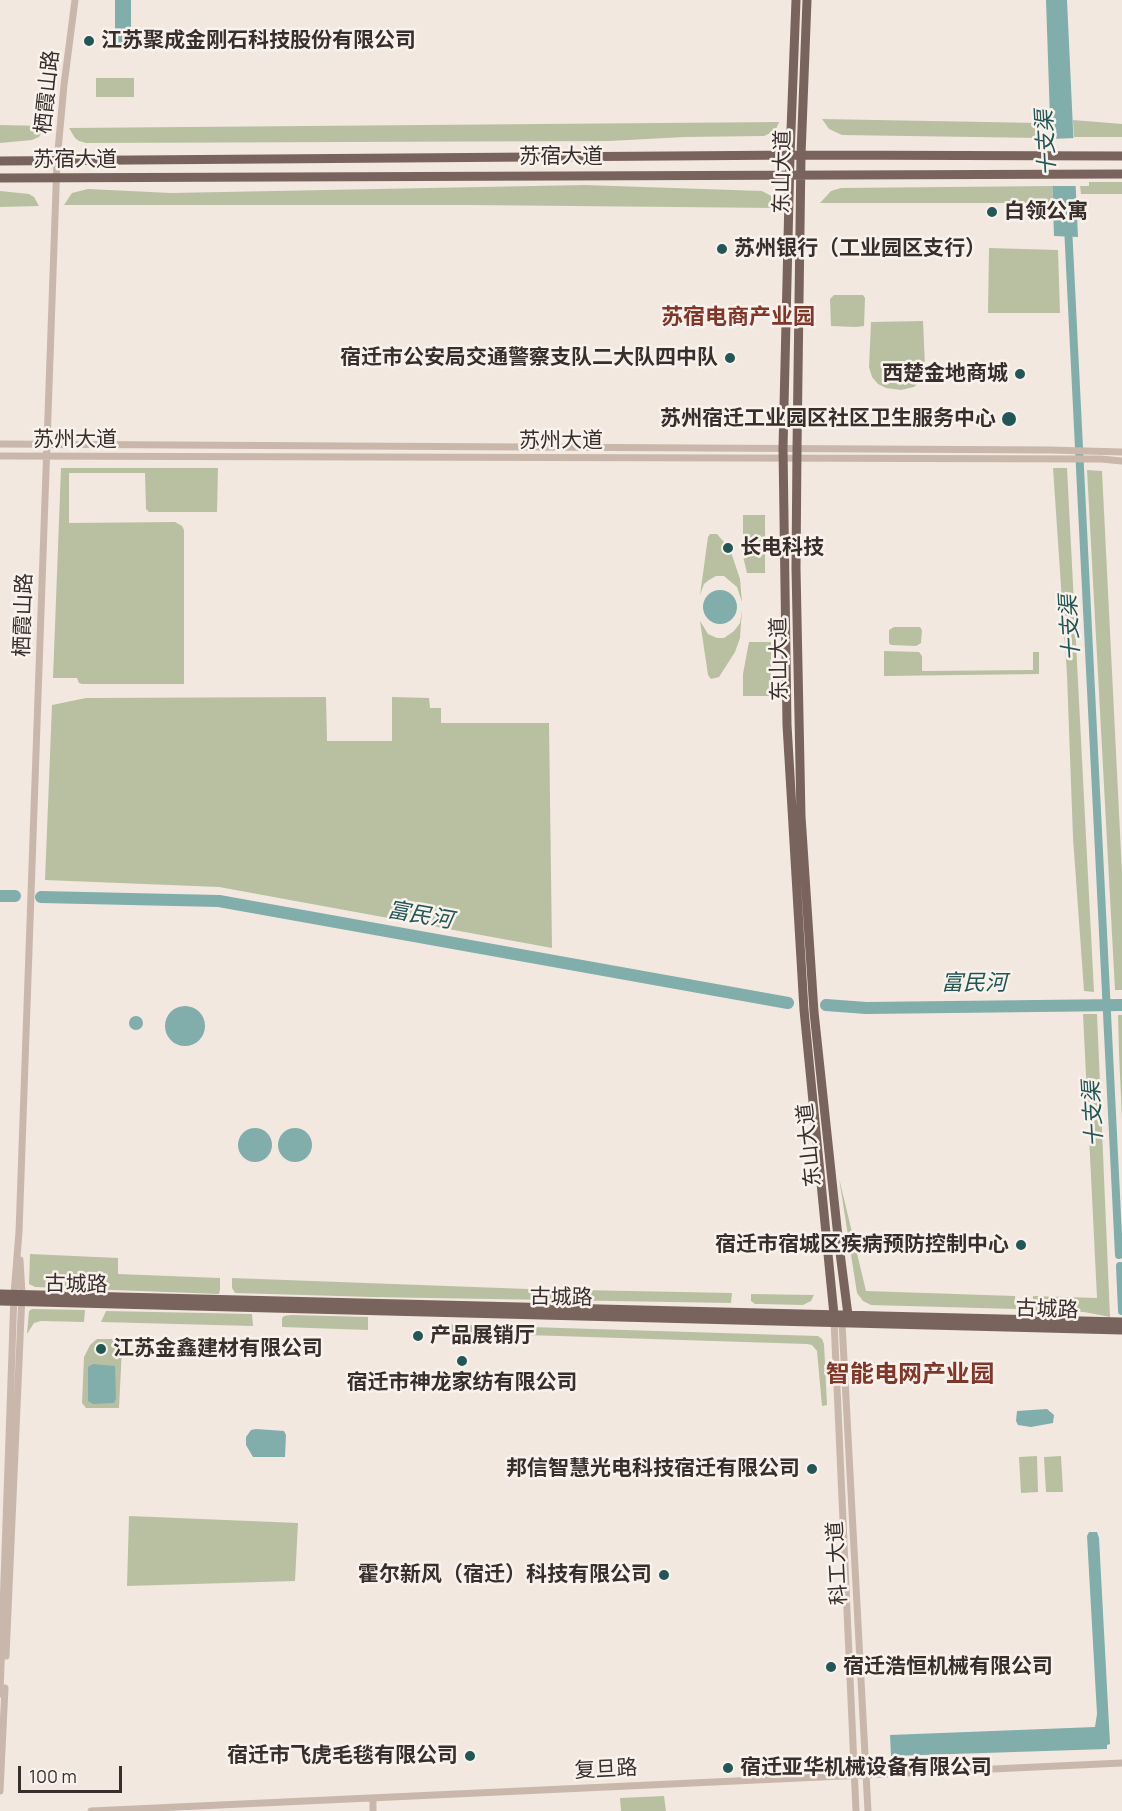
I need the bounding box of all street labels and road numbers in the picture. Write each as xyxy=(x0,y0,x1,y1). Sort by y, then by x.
street label: 栖霞山路 xyxy=(31,49,65,135)
street label: 东山大道 xyxy=(770,130,796,214)
street label: 苏宿大道 xyxy=(519,144,603,170)
street label: 苏宿大道 xyxy=(33,147,117,173)
street label: 苏州大道 xyxy=(33,427,117,453)
street label: 苏州大道 xyxy=(519,428,603,454)
street label: 栖霞山路 xyxy=(10,573,38,657)
street label: 东山大道 xyxy=(767,617,793,701)
street label: 东山大道 xyxy=(793,1102,827,1188)
street label: 古城路 xyxy=(44,1272,108,1298)
street label: 古城路 xyxy=(529,1285,593,1311)
street label: 古城路 xyxy=(1015,1296,1079,1324)
street label: 科工大道 xyxy=(823,1520,853,1606)
street label: 复旦路 xyxy=(574,1756,638,1784)

